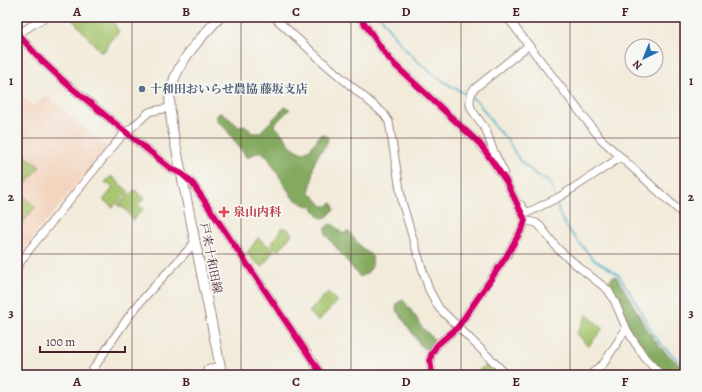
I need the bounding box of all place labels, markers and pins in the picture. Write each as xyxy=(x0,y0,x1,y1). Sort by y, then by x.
place label: 十和田おいらせ農協 藤坂支店 xyxy=(150,81,308,97)
marker: 十和田おいらせ農協 藤坂支店 xyxy=(137,84,147,94)
place label: 泉山内科 xyxy=(233,204,282,220)
marker: 泉山内科 xyxy=(218,206,230,218)

